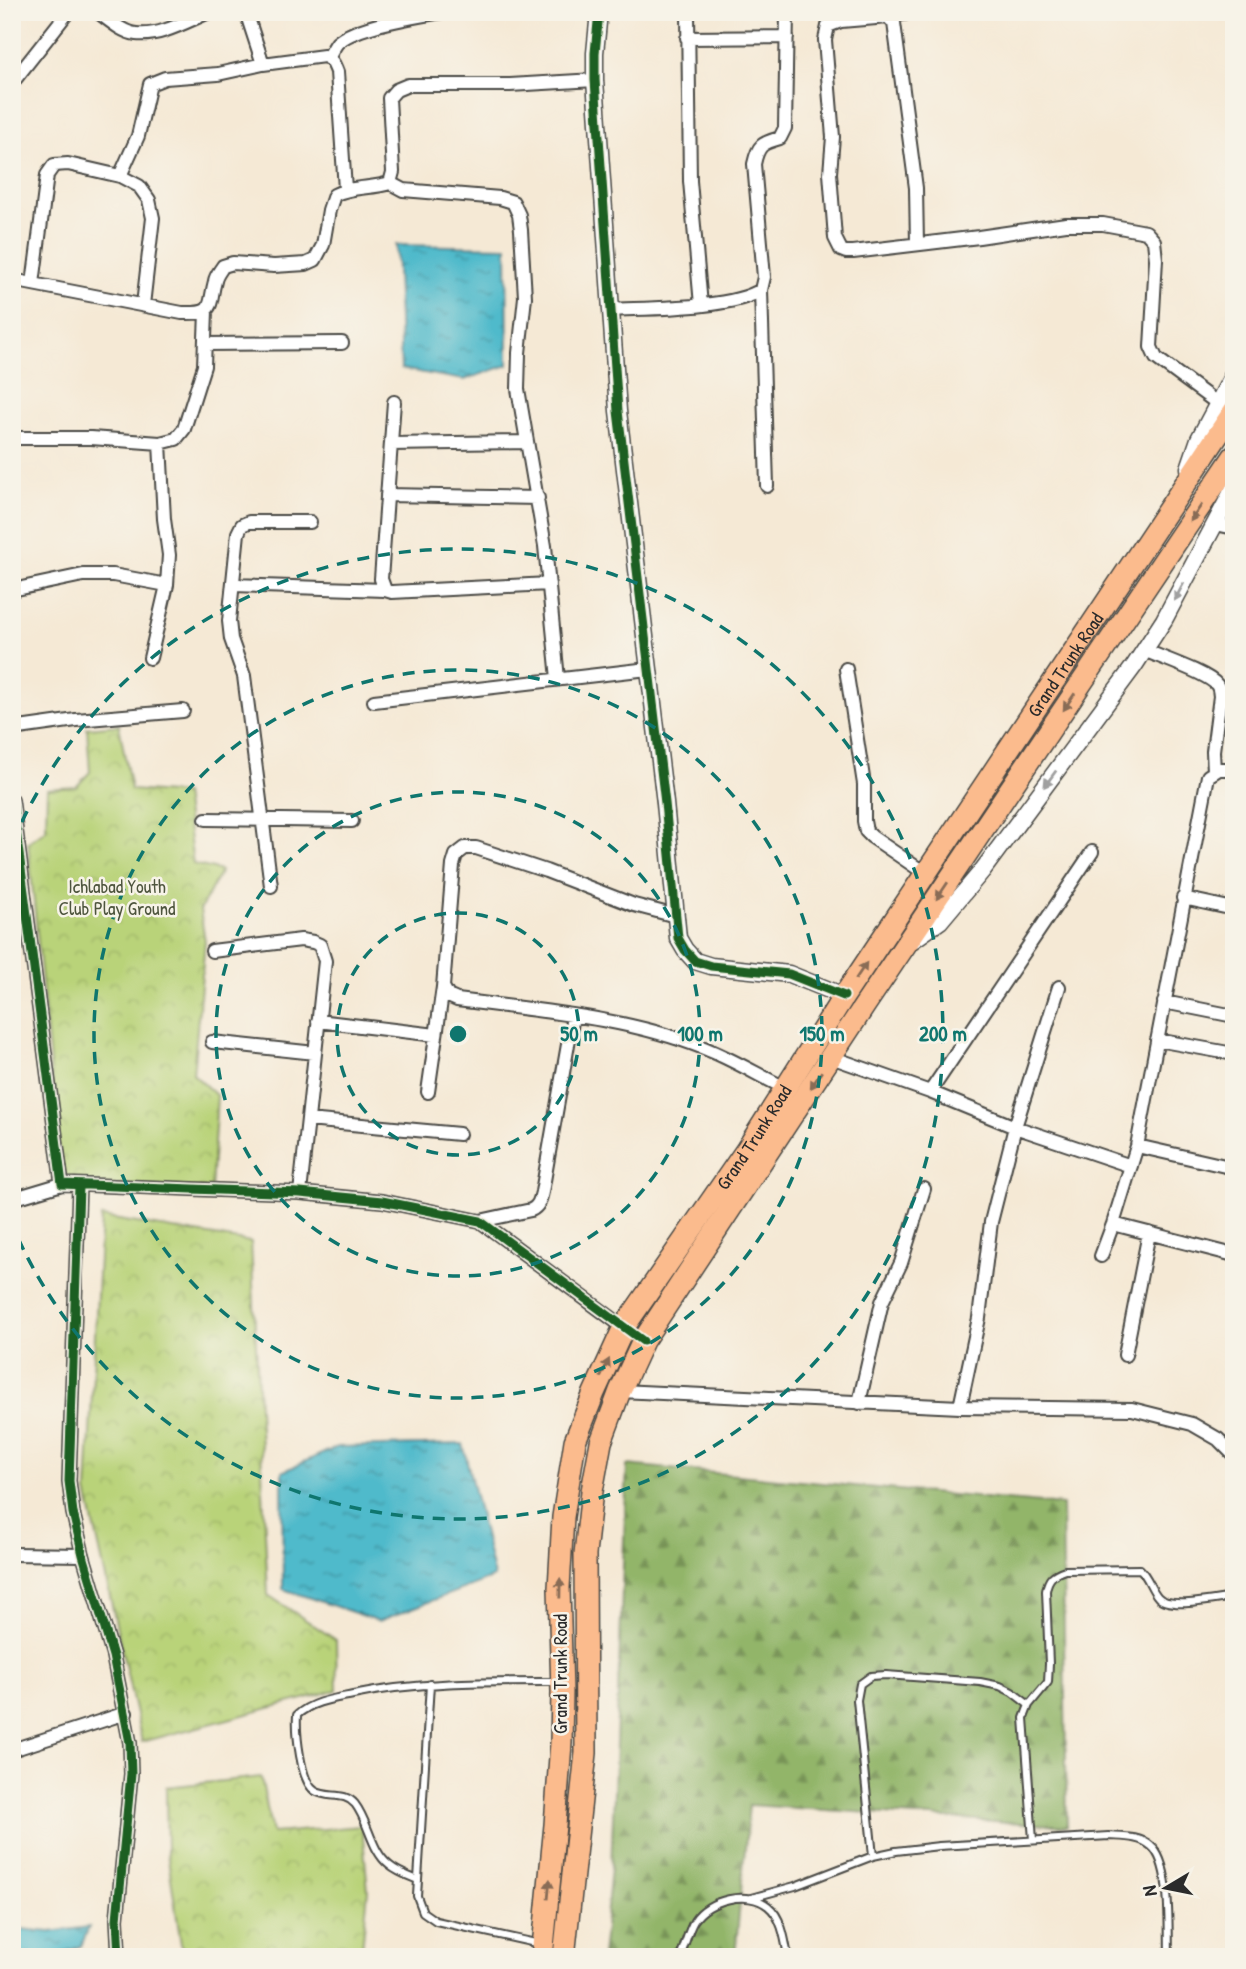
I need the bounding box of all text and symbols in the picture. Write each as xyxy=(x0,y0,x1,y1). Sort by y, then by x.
one-way arrow xyxy=(1190,503,1203,523)
one-way arrow xyxy=(1173,582,1185,602)
street label: Grand Trunk Road xyxy=(1021,607,1109,722)
one-way arrow xyxy=(1062,692,1075,711)
one-way arrow xyxy=(1042,769,1057,787)
park label: Ichlabad Youth Club Play Ground xyxy=(58,873,176,921)
one-way arrow xyxy=(936,881,949,900)
one-way arrow xyxy=(854,962,868,980)
text: 50 m xyxy=(560,1019,598,1048)
text: 100 m xyxy=(677,1019,723,1048)
text: 150 m xyxy=(799,1019,845,1048)
text: 200 m xyxy=(919,1019,967,1048)
centre of rings xyxy=(446,1022,470,1046)
one-way arrow xyxy=(809,1071,823,1089)
street label: Grand Trunk Road xyxy=(710,1079,798,1195)
one-way arrow xyxy=(599,1358,611,1378)
one-way arrow xyxy=(554,1577,565,1599)
street label: Grand Trunk Road xyxy=(547,1613,573,1734)
north arrow xyxy=(1130,1854,1200,1924)
one-way arrow xyxy=(544,1878,555,1900)
text: N xyxy=(1136,1884,1163,1898)

